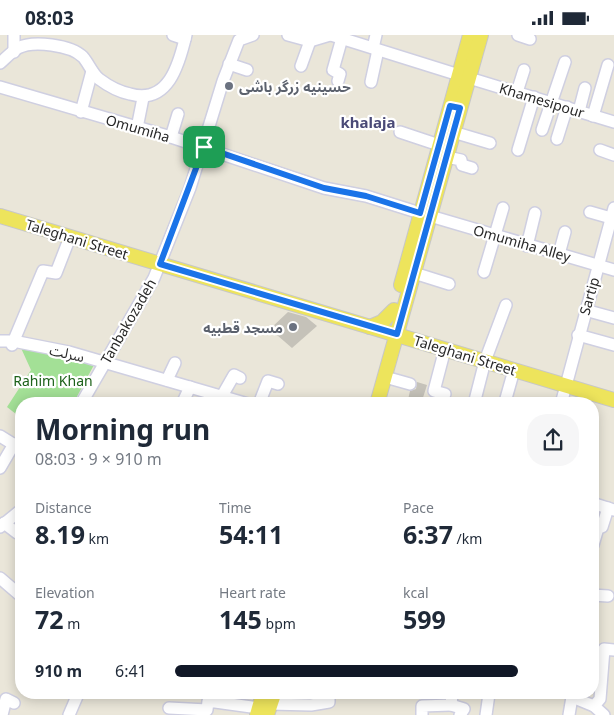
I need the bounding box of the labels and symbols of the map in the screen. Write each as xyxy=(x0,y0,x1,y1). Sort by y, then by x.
place label: حسینیه زرگر باشی xyxy=(239,77,351,96)
street label: Khamesipour xyxy=(497,78,587,122)
marker: حسینیه زرگر باشی xyxy=(223,80,235,92)
street label: Omumiha xyxy=(104,110,172,146)
district label: khalaja xyxy=(341,112,395,132)
pin xyxy=(183,126,225,168)
street label: Taleghani Street xyxy=(23,214,131,264)
street label: Omumiha Alley xyxy=(471,220,574,266)
street label: Tanbakozadeh xyxy=(96,275,160,367)
street label: Sartip xyxy=(575,275,603,317)
place label: مسجد قطبیه xyxy=(203,318,283,337)
marker: مسجد قطبیه xyxy=(287,321,299,333)
street label: Taleghani Street xyxy=(411,330,519,380)
street label: سرلت xyxy=(48,340,86,366)
park label: Rahim Khan xyxy=(13,371,93,390)

